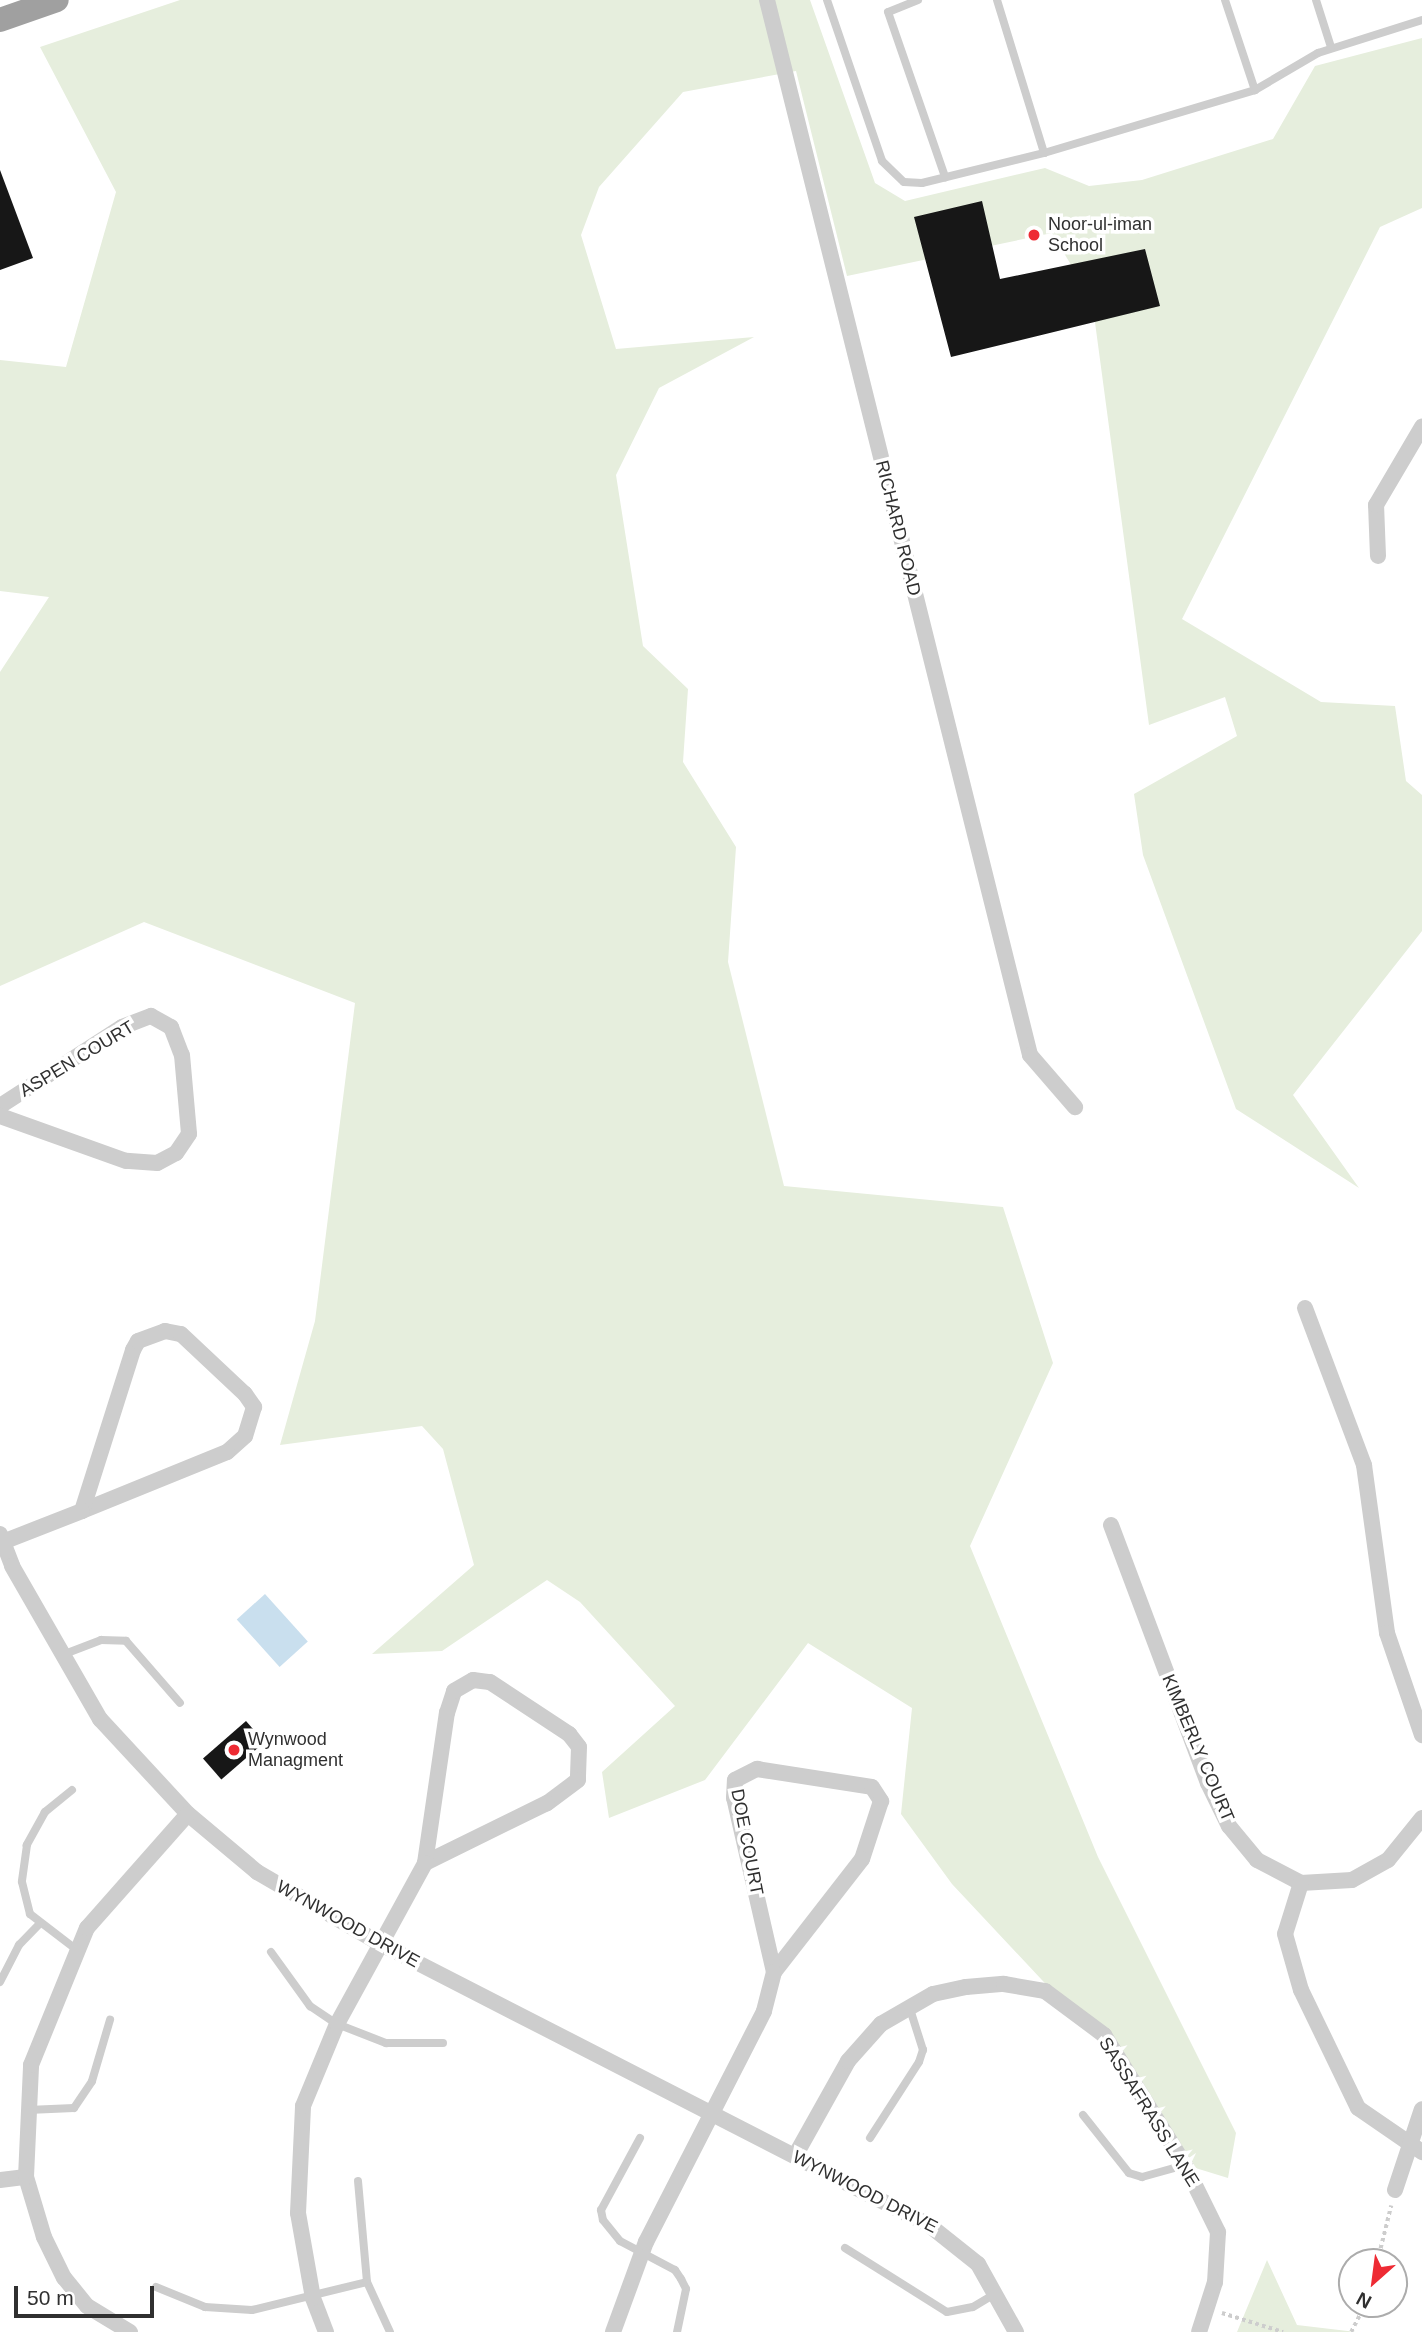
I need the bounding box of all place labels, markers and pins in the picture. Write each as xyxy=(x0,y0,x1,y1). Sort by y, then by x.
place label: Noor-ul-iman School xyxy=(1048,214,1152,256)
marker: Noor-ul-iman School xyxy=(1026,227,1042,243)
place label: Wynwood Managment xyxy=(248,1729,343,1772)
marker: Wynwood Managment xyxy=(226,1742,242,1758)

